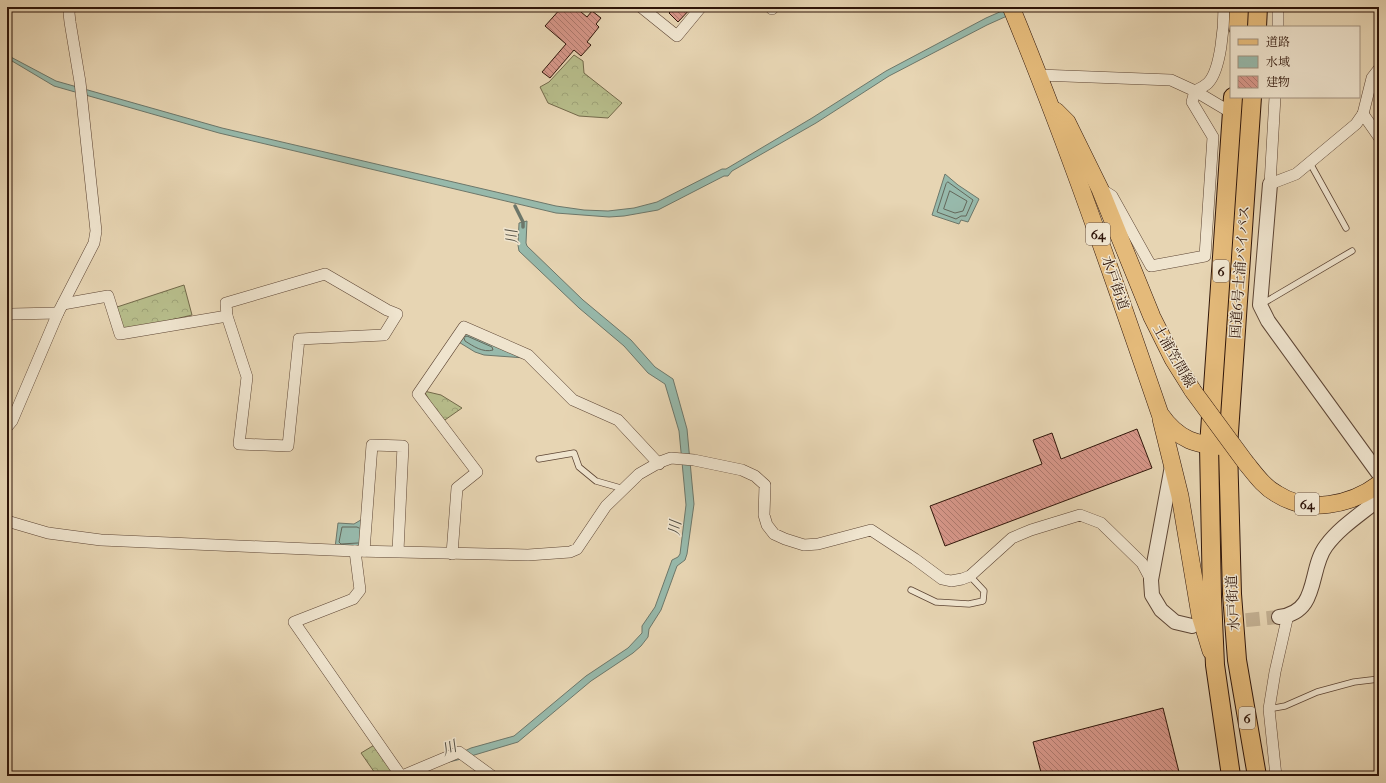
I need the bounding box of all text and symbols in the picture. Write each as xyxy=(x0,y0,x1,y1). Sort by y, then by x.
legend xyxy=(1230,26,1360,98)
text: 道路 xyxy=(1266,35,1290,49)
text: 水域 xyxy=(1266,55,1290,69)
text: 建物 xyxy=(1266,75,1290,89)
street label: 国道6号土浦バイパス xyxy=(1227,205,1253,339)
road number: 64 xyxy=(1086,223,1110,245)
water label: 川 xyxy=(502,227,522,245)
street label: 水戸街道 xyxy=(1098,254,1132,312)
road number: 6 xyxy=(1213,260,1229,282)
street label: 土浦笠間線 xyxy=(1149,321,1199,391)
road number: 64 xyxy=(1295,493,1319,515)
water label: 川 xyxy=(665,517,685,537)
street label: 水戸街道 xyxy=(1223,575,1243,631)
road number: 6 xyxy=(1239,707,1255,729)
water label: 川 xyxy=(439,736,461,759)

